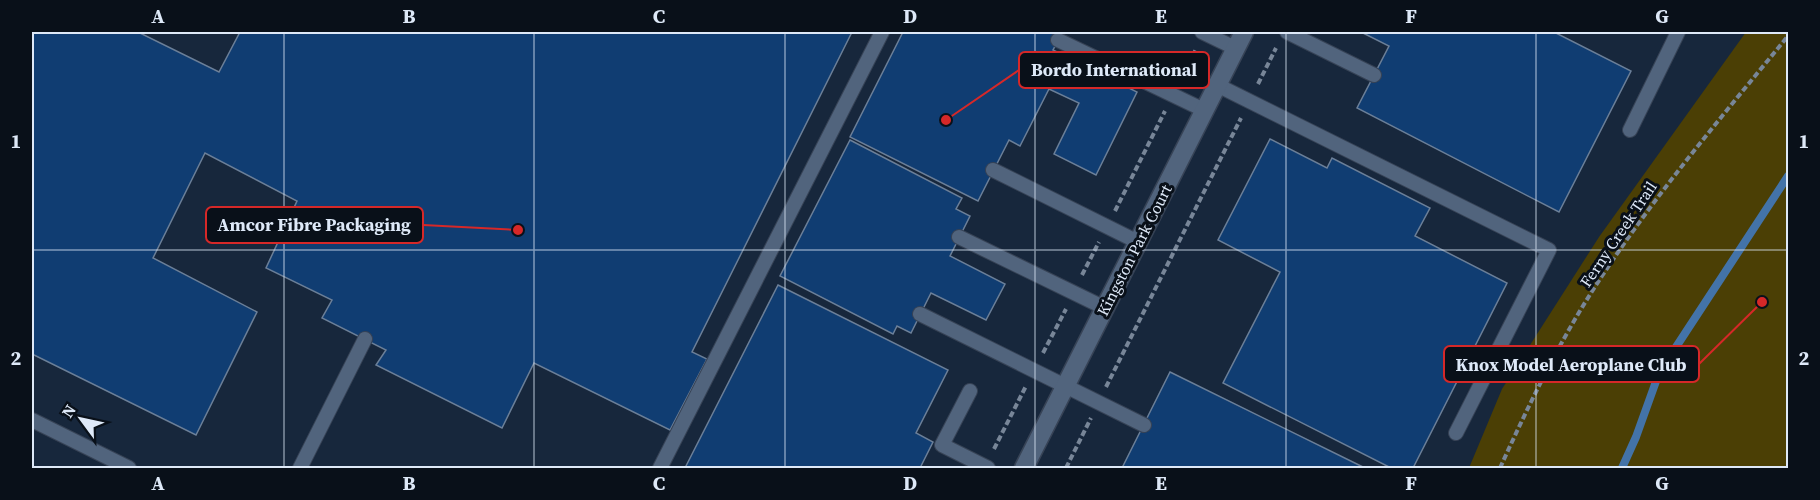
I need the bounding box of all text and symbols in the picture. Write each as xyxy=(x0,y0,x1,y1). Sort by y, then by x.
text: A xyxy=(151,2,165,30)
text: B xyxy=(402,2,416,30)
text: C xyxy=(653,2,665,30)
text: D xyxy=(903,2,917,30)
text: E xyxy=(1155,2,1167,30)
text: F xyxy=(1405,2,1417,30)
text: G xyxy=(1655,2,1669,30)
callout: Bordo International xyxy=(1019,52,1209,88)
text: Bordo International xyxy=(1031,57,1197,82)
text: 1 xyxy=(11,127,21,155)
text: 1 xyxy=(1799,127,1809,155)
street label: Ferny Creek Trail xyxy=(1574,177,1662,291)
street label: Kingston Park Court xyxy=(1091,180,1177,319)
callout: Amcor Fibre Packaging xyxy=(206,207,423,243)
text: Amcor Fibre Packaging xyxy=(217,212,411,237)
text: 2 xyxy=(11,344,22,372)
text: 2 xyxy=(1799,344,1810,372)
callout: Knox Model Aeroplane Club xyxy=(1444,346,1699,382)
text: Knox Model Aeroplane Club xyxy=(1455,352,1687,377)
north arrow xyxy=(51,389,111,449)
text: N xyxy=(56,400,81,422)
text: A xyxy=(151,469,165,497)
text: B xyxy=(402,469,416,497)
text: C xyxy=(653,469,665,497)
text: D xyxy=(903,469,917,497)
text: E xyxy=(1155,469,1167,497)
text: F xyxy=(1405,469,1417,497)
text: G xyxy=(1655,469,1669,497)

